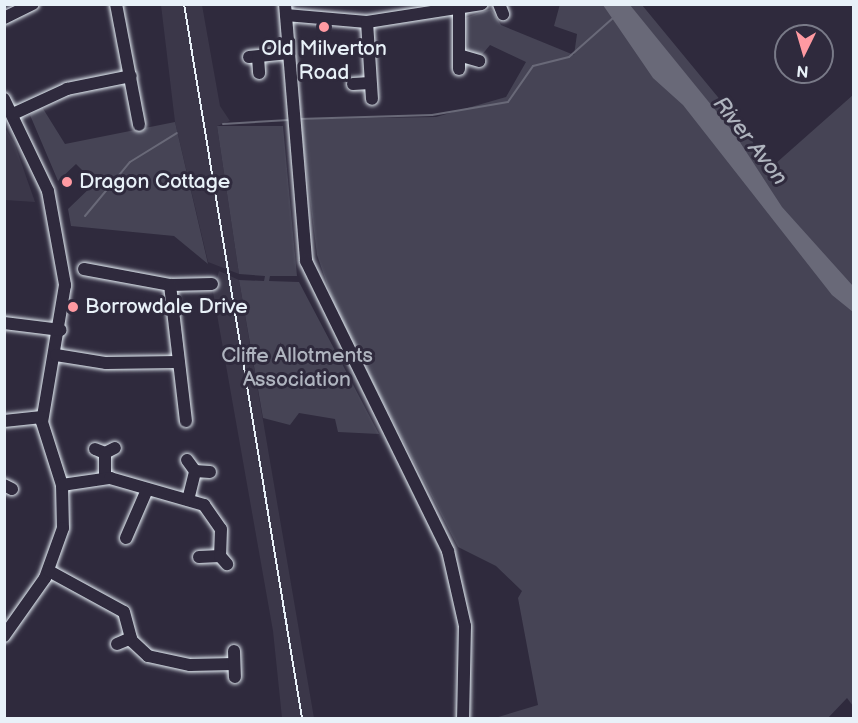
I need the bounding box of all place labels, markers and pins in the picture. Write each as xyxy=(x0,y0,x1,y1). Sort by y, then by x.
marker: Old Milverton Road xyxy=(317,20,331,34)
place label: Old Milverton Road xyxy=(261,36,387,86)
place label: Dragon Cottage xyxy=(79,169,230,195)
marker: Dragon Cottage xyxy=(60,175,74,189)
place label: Borrowdale Drive xyxy=(85,294,248,320)
marker: Borrowdale Drive xyxy=(66,300,80,314)

